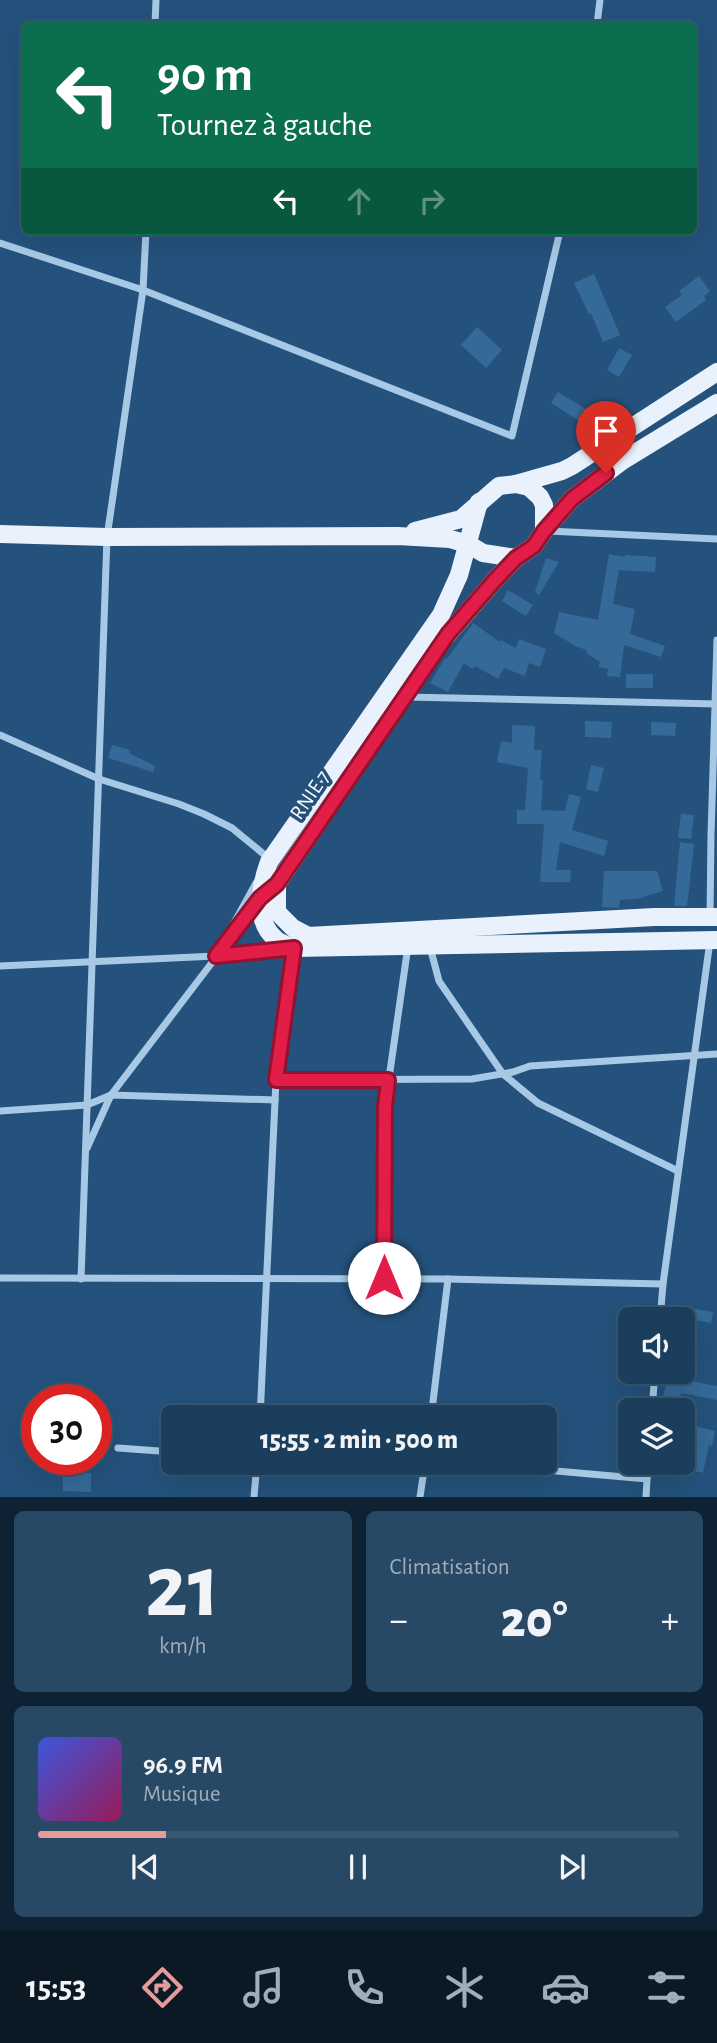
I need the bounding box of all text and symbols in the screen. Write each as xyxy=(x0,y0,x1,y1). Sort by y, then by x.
icon: left xyxy=(42,49,133,140)
text: 90 m xyxy=(157,51,253,100)
text: Tournez à gauche xyxy=(157,109,372,141)
icon: left xyxy=(267,182,305,220)
icon: ahead xyxy=(340,182,378,220)
icon: right xyxy=(413,182,451,220)
pin xyxy=(576,401,636,473)
icon: arrive xyxy=(587,412,625,450)
street label: RNIE 7 xyxy=(286,767,334,823)
position arrow xyxy=(347,1241,421,1315)
map controls xyxy=(618,1307,695,1475)
button: sound xyxy=(618,1307,695,1384)
speed limit sign: 30 xyxy=(21,1384,112,1475)
button: layers xyxy=(618,1398,695,1475)
text: 15:55 · 2 min · 500 m xyxy=(260,1427,458,1453)
text: 21 xyxy=(145,1542,221,1633)
text: Climatisation xyxy=(390,1556,510,1579)
text: 20° xyxy=(501,1594,568,1646)
text: − xyxy=(390,1602,408,1640)
text: + xyxy=(661,1602,679,1640)
text: km/h xyxy=(159,1635,206,1658)
text: 96.9 FM xyxy=(143,1752,223,1778)
text: Musique xyxy=(143,1783,221,1806)
icon: previous xyxy=(126,1848,164,1886)
icon: pause xyxy=(339,1848,377,1886)
icon: next xyxy=(553,1848,591,1886)
icon: directions xyxy=(138,1963,187,2012)
icon: music xyxy=(239,1963,288,2012)
icon: phone xyxy=(340,1963,389,2012)
icon: climate xyxy=(440,1963,489,2012)
icon: car xyxy=(541,1963,590,2012)
icon: filters xyxy=(642,1963,691,2012)
text: 15:53 xyxy=(26,1971,86,2003)

